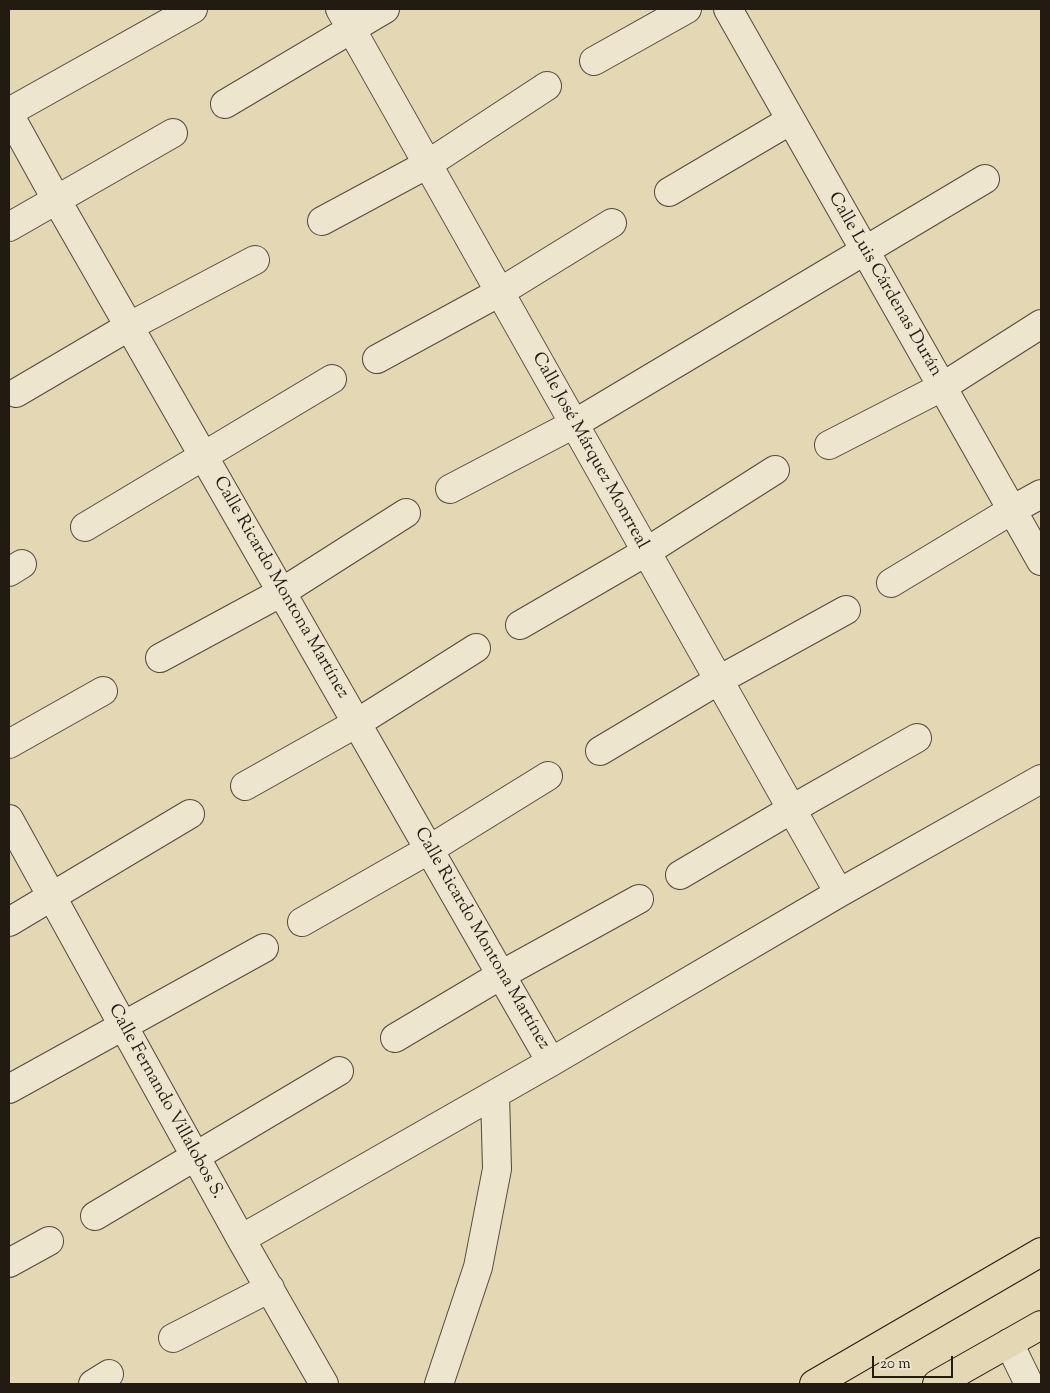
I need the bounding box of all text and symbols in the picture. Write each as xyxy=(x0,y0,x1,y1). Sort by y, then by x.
street label: Calle Luis Cárdenas Durán xyxy=(822,189,946,381)
street label: Calle José Márquez Monrreal xyxy=(526,349,652,553)
street label: Calle Ricardo Montona Martínez xyxy=(207,473,353,703)
street label: Calle Ricardo Montona Martínez xyxy=(408,824,554,1054)
street label: Calle Fernando Villalobos S. xyxy=(102,1001,228,1203)
scale bar xyxy=(875,1346,956,1378)
text: 20 m xyxy=(880,1354,911,1375)

